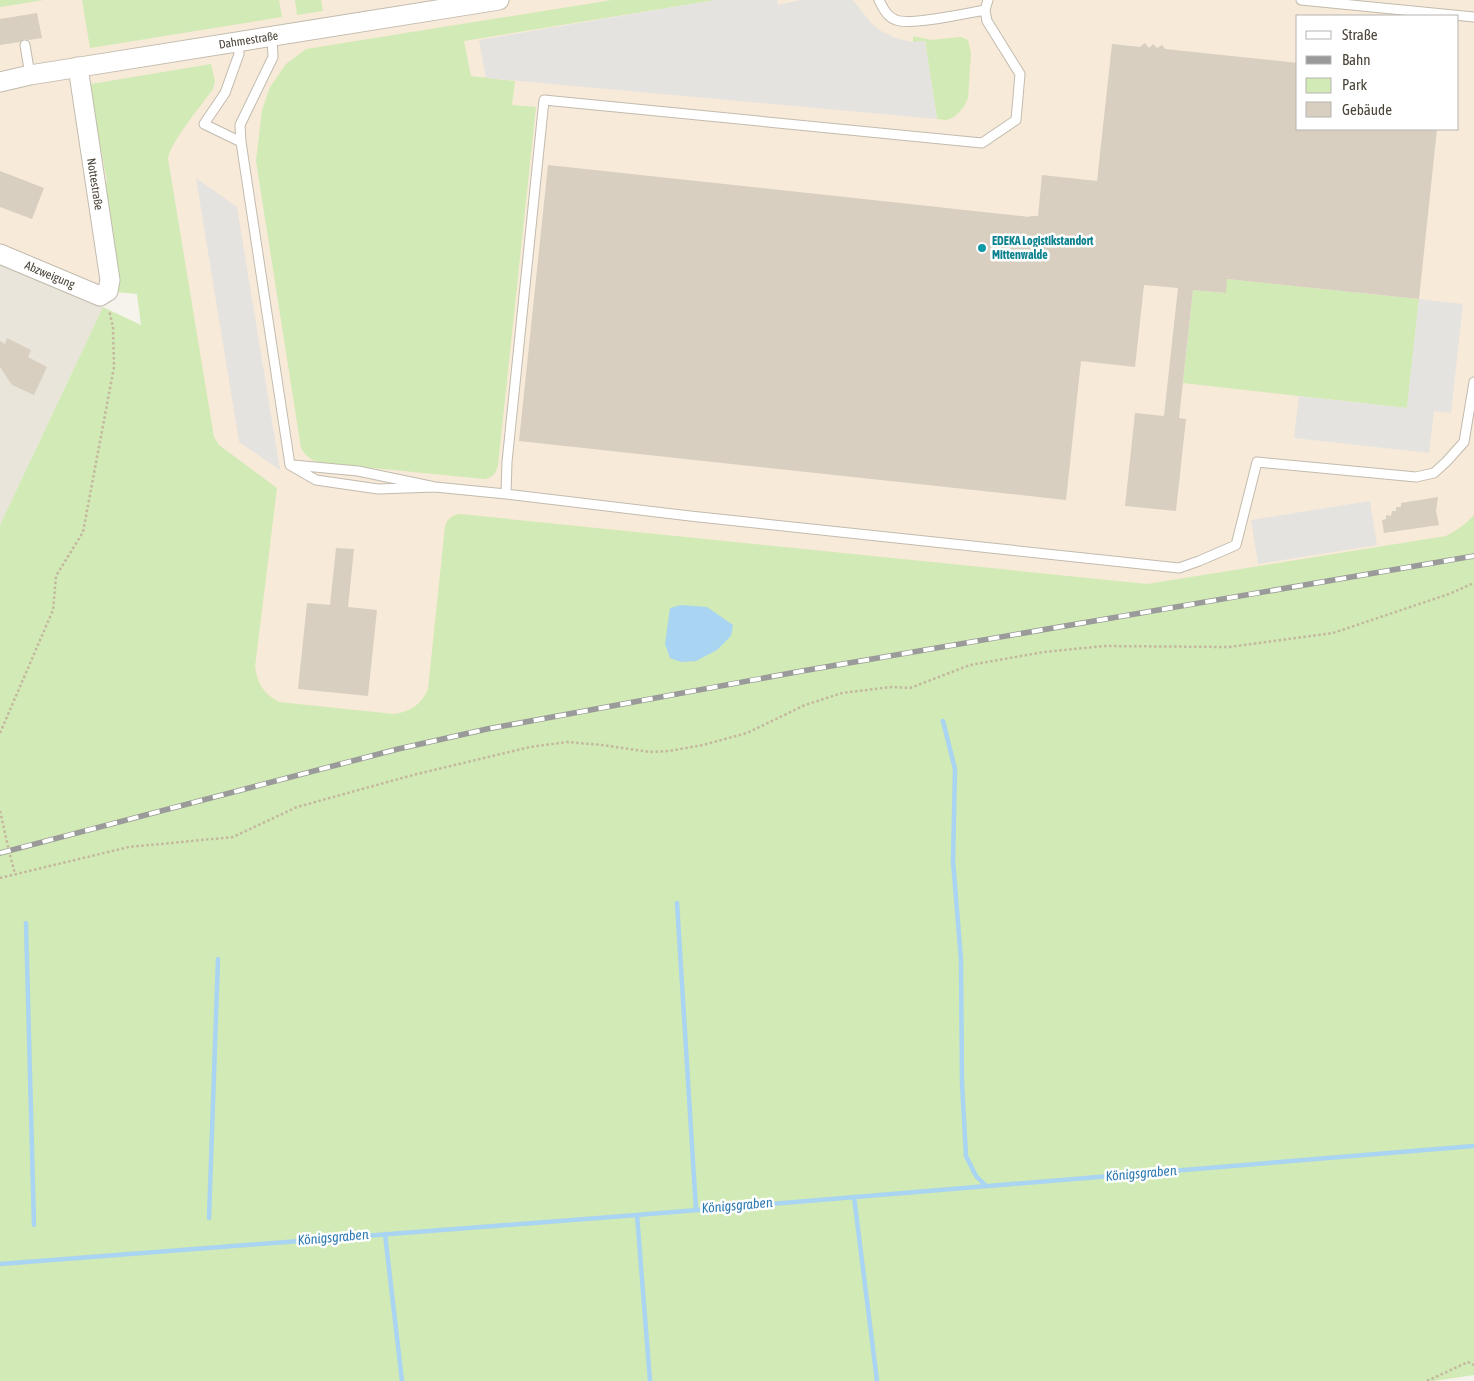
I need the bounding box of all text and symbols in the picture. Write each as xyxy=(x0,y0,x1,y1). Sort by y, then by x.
legend xyxy=(1296,15,1459,130)
text: Straße xyxy=(1342,26,1378,43)
street label: Dahmestraße xyxy=(218,28,279,52)
text: Bahn xyxy=(1342,51,1371,68)
text: Park xyxy=(1342,76,1367,93)
text: Gebäude xyxy=(1342,101,1392,118)
street label: Nottestraße xyxy=(84,157,106,211)
place label: EDEKA Logistikstandort Mittenwalde xyxy=(992,234,1094,262)
marker: EDEKA Logistikstandort Mittenwalde xyxy=(976,242,988,254)
street label: Abzweigung xyxy=(23,258,78,292)
water label: Königsgraben xyxy=(1105,1162,1177,1184)
water label: Königsgraben xyxy=(701,1194,773,1216)
water label: Königsgraben xyxy=(297,1226,369,1248)

